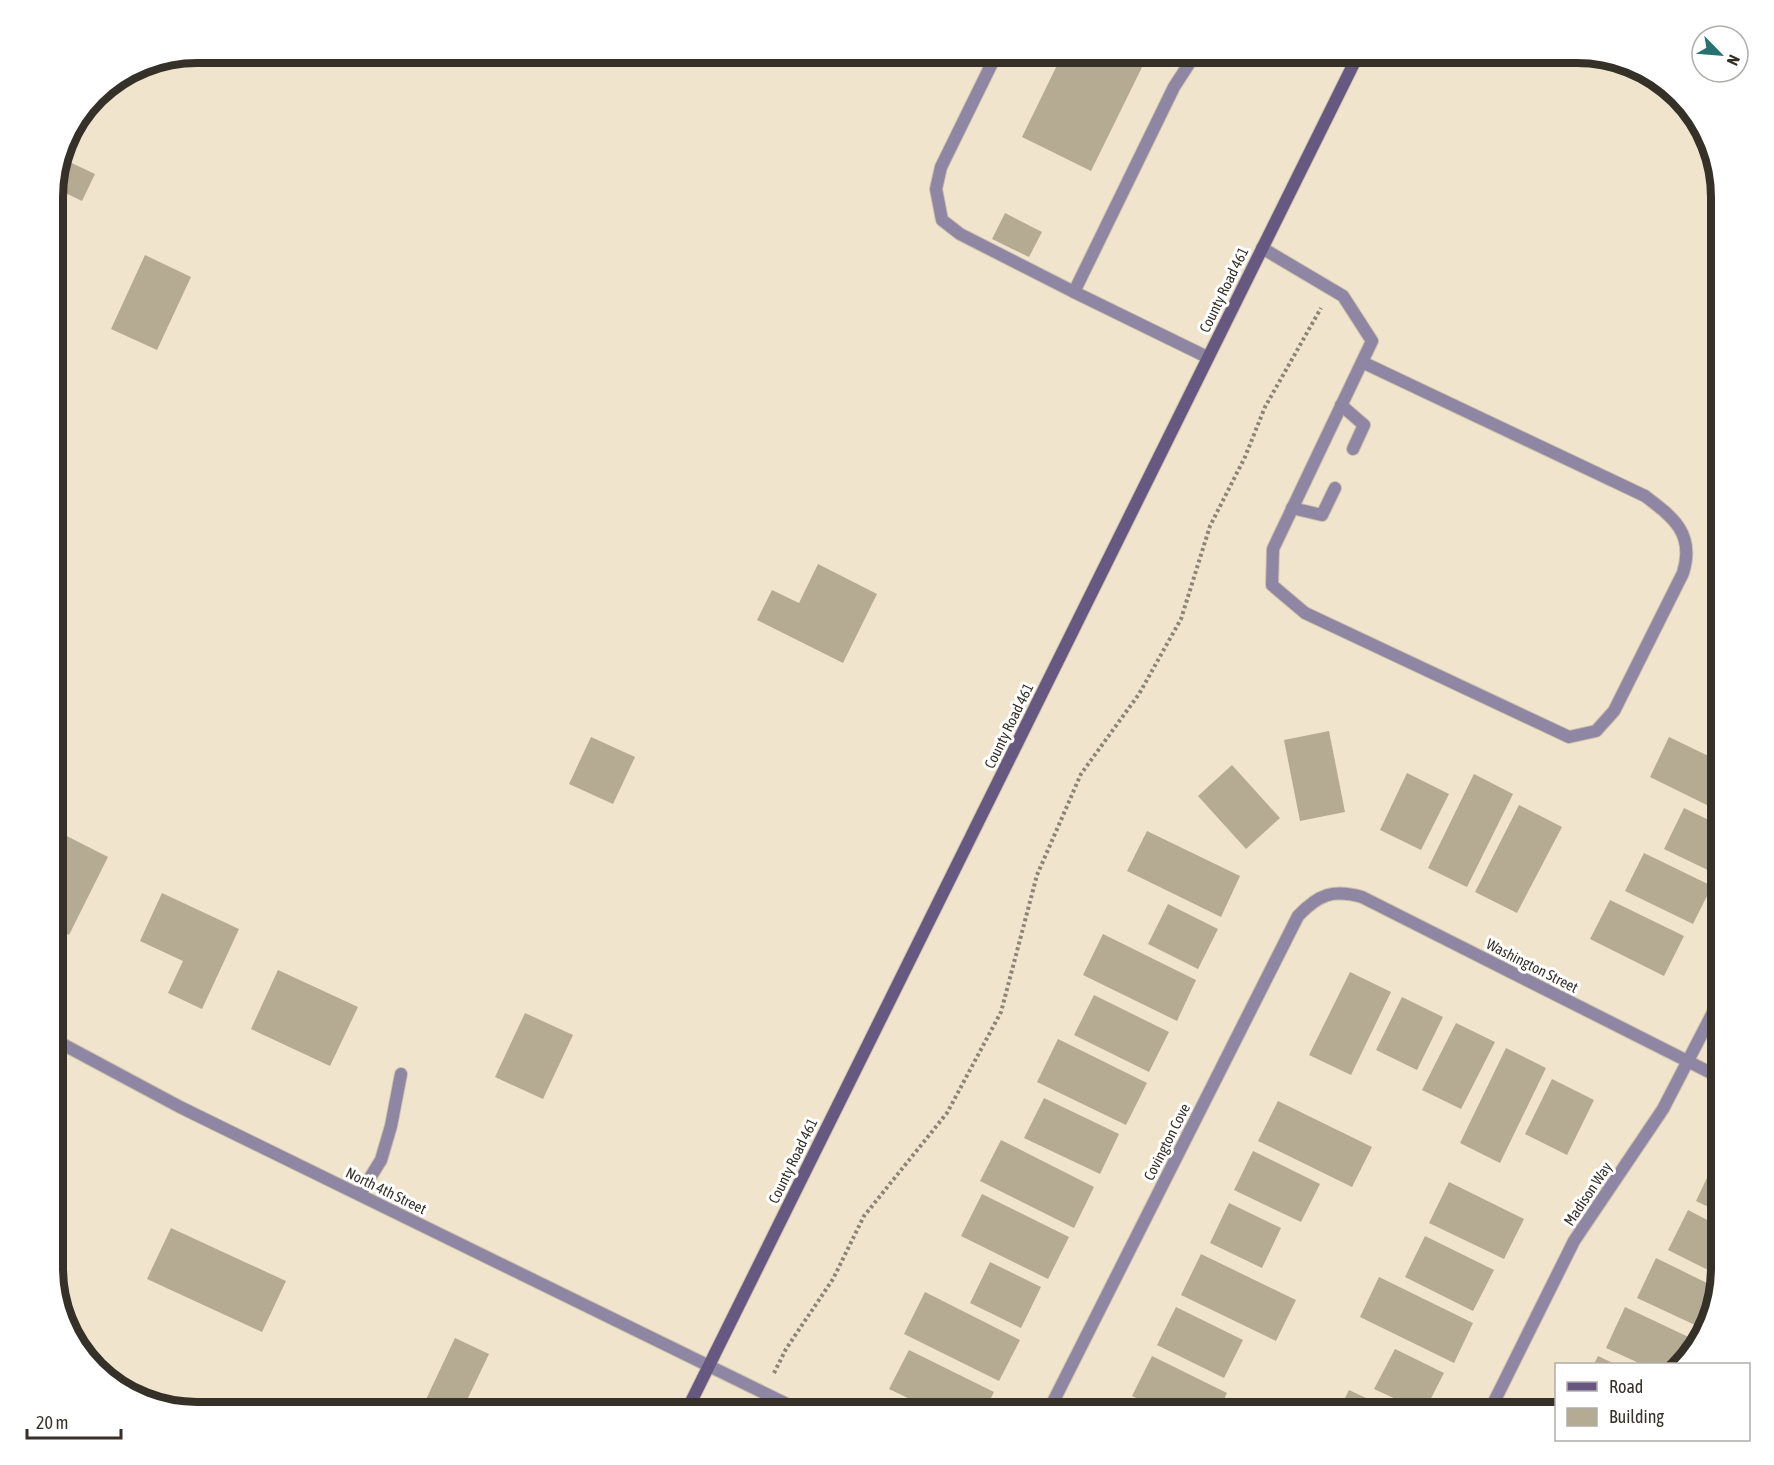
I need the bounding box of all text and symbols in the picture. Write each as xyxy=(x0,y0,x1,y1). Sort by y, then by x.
north arrow xyxy=(1690,24,1750,84)
text: N xyxy=(1723,52,1744,68)
street label: County Road 461 xyxy=(1196,244,1252,335)
street label: County Road 461 xyxy=(981,680,1037,771)
street label: Washington Street xyxy=(1484,935,1581,996)
street label: Covington Cove xyxy=(1140,1100,1193,1183)
street label: County Road 461 xyxy=(765,1115,821,1206)
street label: Madison Way xyxy=(1560,1159,1615,1229)
street label: North 4th Street xyxy=(343,1164,429,1217)
legend xyxy=(1555,1363,1750,1441)
text: Road xyxy=(1609,1376,1643,1397)
scale bar xyxy=(27,1402,122,1440)
text: Building xyxy=(1609,1406,1664,1427)
text: 20 m xyxy=(36,1412,68,1433)

